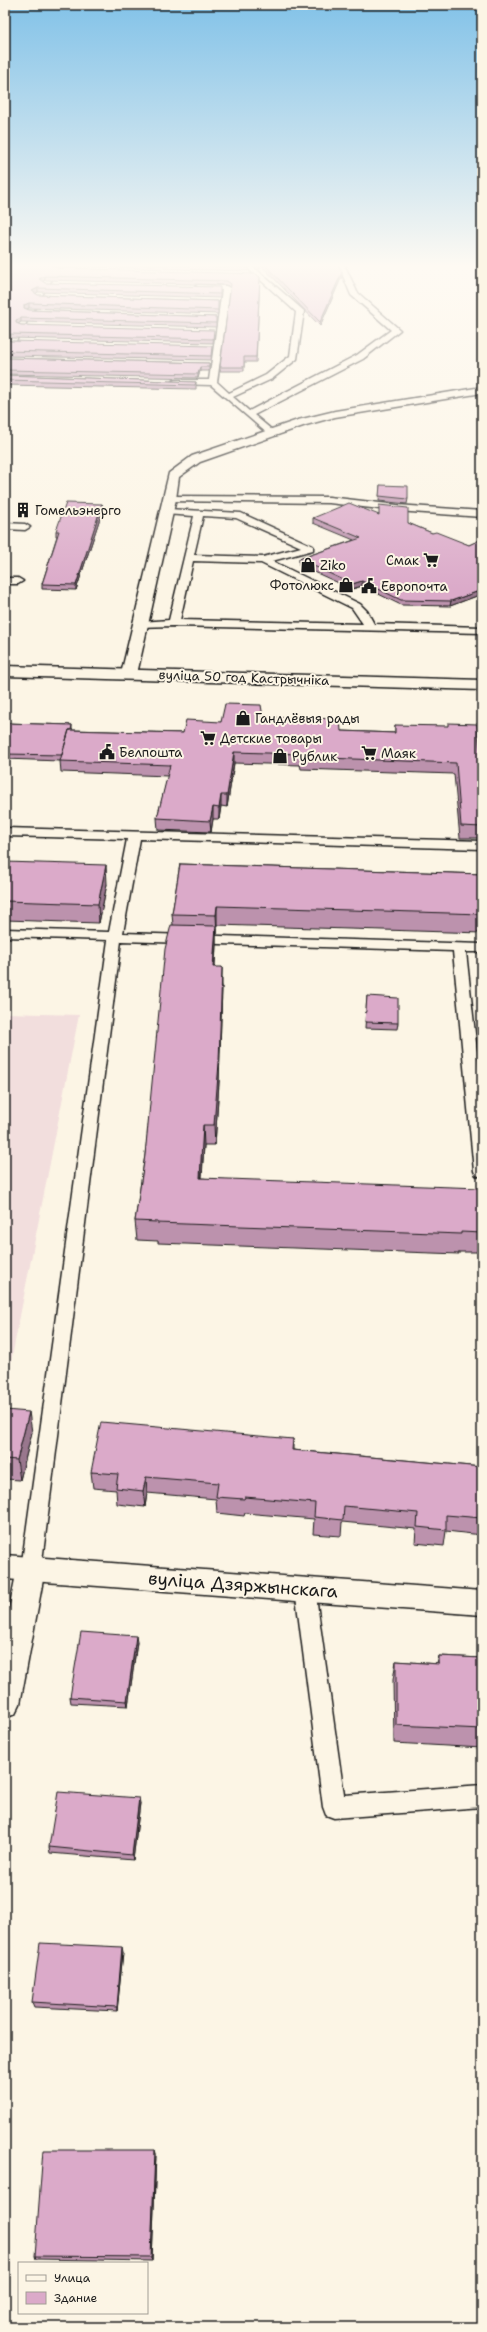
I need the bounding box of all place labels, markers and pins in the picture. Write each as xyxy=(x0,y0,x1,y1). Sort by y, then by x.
building icon: Гомельэнерго xyxy=(14,501,32,519)
place label: Гомельэнерго xyxy=(35,502,121,519)
supermarket icon: Смак xyxy=(422,551,440,569)
place label: Смак xyxy=(386,552,419,569)
shop icon: Ziko xyxy=(299,556,317,574)
place label: Ziko xyxy=(320,557,346,574)
shop icon: Фотолюкс xyxy=(337,576,355,594)
place label: Фотолюкс xyxy=(270,577,334,594)
public building icon: Европочта xyxy=(360,577,378,595)
place label: Европочта xyxy=(381,578,448,595)
shop icon: Гандлёвыя рады xyxy=(234,709,252,727)
place label: Гандлёвыя рады xyxy=(255,710,360,727)
supermarket icon: Детские товары xyxy=(199,729,217,747)
place label: Детские товары xyxy=(220,730,322,747)
public building icon: Белпошта xyxy=(98,743,116,761)
place label: Белпошта xyxy=(119,744,182,761)
supermarket icon: Маяк xyxy=(360,744,378,762)
place label: Маяк xyxy=(381,745,416,762)
shop icon: Рублик xyxy=(271,747,289,765)
place label: Рублик xyxy=(292,748,337,765)

